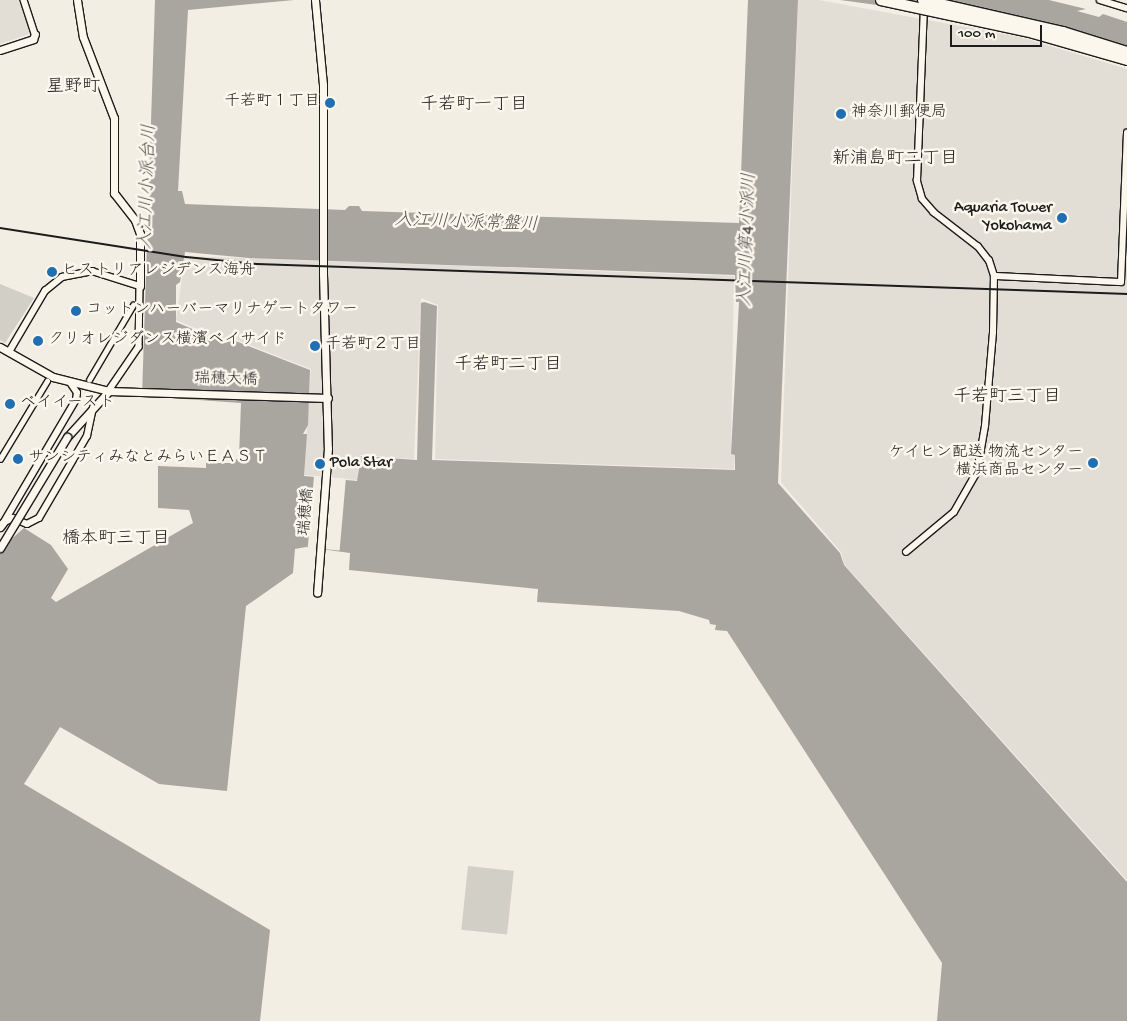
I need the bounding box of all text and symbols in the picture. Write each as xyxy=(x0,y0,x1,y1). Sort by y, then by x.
scale bar xyxy=(952,15,1044,47)
text: 100 m xyxy=(958,25,995,43)
district label: 星野町 xyxy=(46,77,100,99)
place label: 千若町１丁目 xyxy=(224,93,320,113)
district label: 千若町一丁目 xyxy=(420,95,528,117)
marker: 千若町１丁目 xyxy=(324,97,336,109)
place label: 神奈川郵便局 xyxy=(851,104,947,124)
marker: 神奈川郵便局 xyxy=(835,108,847,120)
water label: 入江川小派台川 xyxy=(136,124,162,250)
district label: 新浦島町二丁目 xyxy=(832,149,958,171)
water label: 入江川第4小派川 xyxy=(736,172,762,308)
place label: Aquaria Tower Yokohama xyxy=(954,199,1052,237)
water label: 入江川小派常盤川 xyxy=(394,211,538,237)
marker: Aquaria Tower Yokohama xyxy=(1056,212,1068,224)
place label: ヒストリアレジデンス海舟 xyxy=(62,262,254,282)
marker: ヒストリアレジデンス海舟 xyxy=(46,266,58,278)
place label: コットンハーバーマリナゲートタワー xyxy=(86,301,358,321)
marker: コットンハーバーマリナゲートタワー xyxy=(70,305,82,317)
place label: クリオレジダンス横濱ベイサイド xyxy=(48,331,288,351)
marker: クリオレジダンス横濱ベイサイド xyxy=(32,335,44,347)
place label: 千若町２丁目 xyxy=(325,336,421,356)
marker: 千若町２丁目 xyxy=(309,340,321,352)
district label: 千若町二丁目 xyxy=(454,355,562,377)
street label: 瑞穂大橋 xyxy=(194,370,258,392)
district label: 千若町三丁目 xyxy=(953,387,1061,409)
place label: ベイイースト xyxy=(20,394,115,414)
marker: ベイイースト xyxy=(4,398,16,410)
place label: ケイヒン配送 物流センター 横浜商品センター xyxy=(887,444,1083,482)
place label: サンシティみなとみらいＥＡＳＴ xyxy=(28,449,268,469)
marker: サンシティみなとみらいＥＡＳＴ xyxy=(12,453,24,465)
place label: Pola Star xyxy=(330,454,392,474)
marker: ケイヒン配送 物流センター 横浜商品センター xyxy=(1087,457,1099,469)
marker: Pola Star xyxy=(314,458,326,470)
street label: 瑞穂橋 xyxy=(296,487,320,537)
district label: 橋本町三丁目 xyxy=(62,529,170,551)

